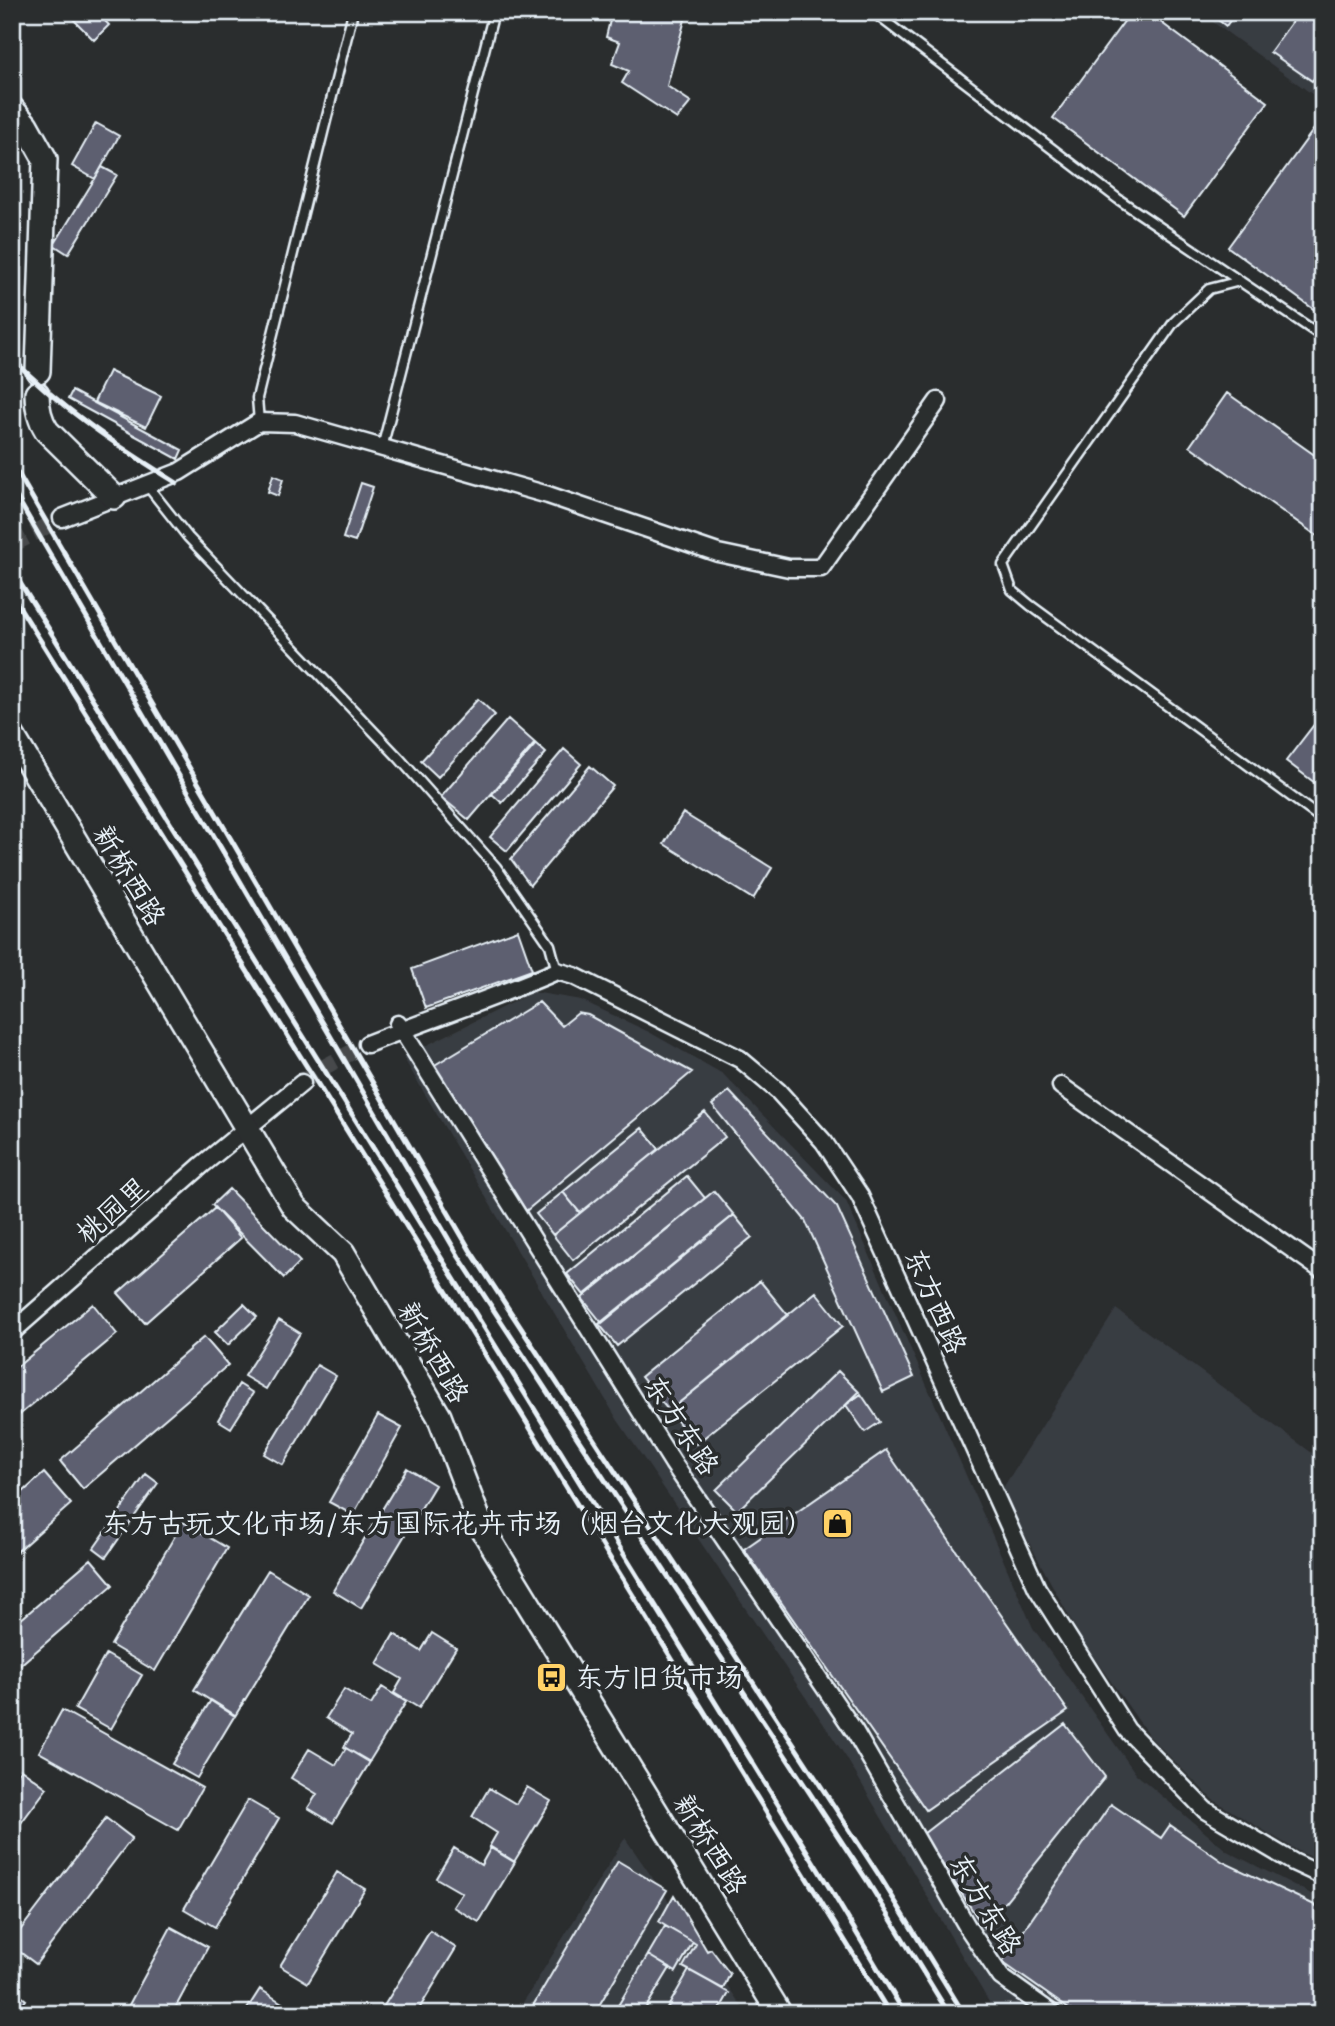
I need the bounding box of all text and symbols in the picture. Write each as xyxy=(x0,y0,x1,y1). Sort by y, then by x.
street label: 新桥西路 xyxy=(83,819,173,934)
street label: 桃园里 xyxy=(70,1170,157,1253)
street label: 东方西路 xyxy=(894,1243,973,1361)
street label: 新桥西路 xyxy=(388,1295,476,1411)
street label: 东方东路 xyxy=(634,1369,726,1483)
shop icon: 东方古玩文化市场/东方国际花卉市场（烟台文化大观园） xyxy=(820,1506,854,1540)
place label: 东方古玩文化市场/东方国际花卉市场（烟台文化大观园） xyxy=(102,1507,814,1544)
bus stop icon: 东方旧货市场 xyxy=(535,1660,569,1694)
place label: 东方旧货市场 xyxy=(575,1661,743,1698)
street label: 新桥西路 xyxy=(664,1788,754,1903)
street label: 东方东路 xyxy=(939,1848,1029,1963)

